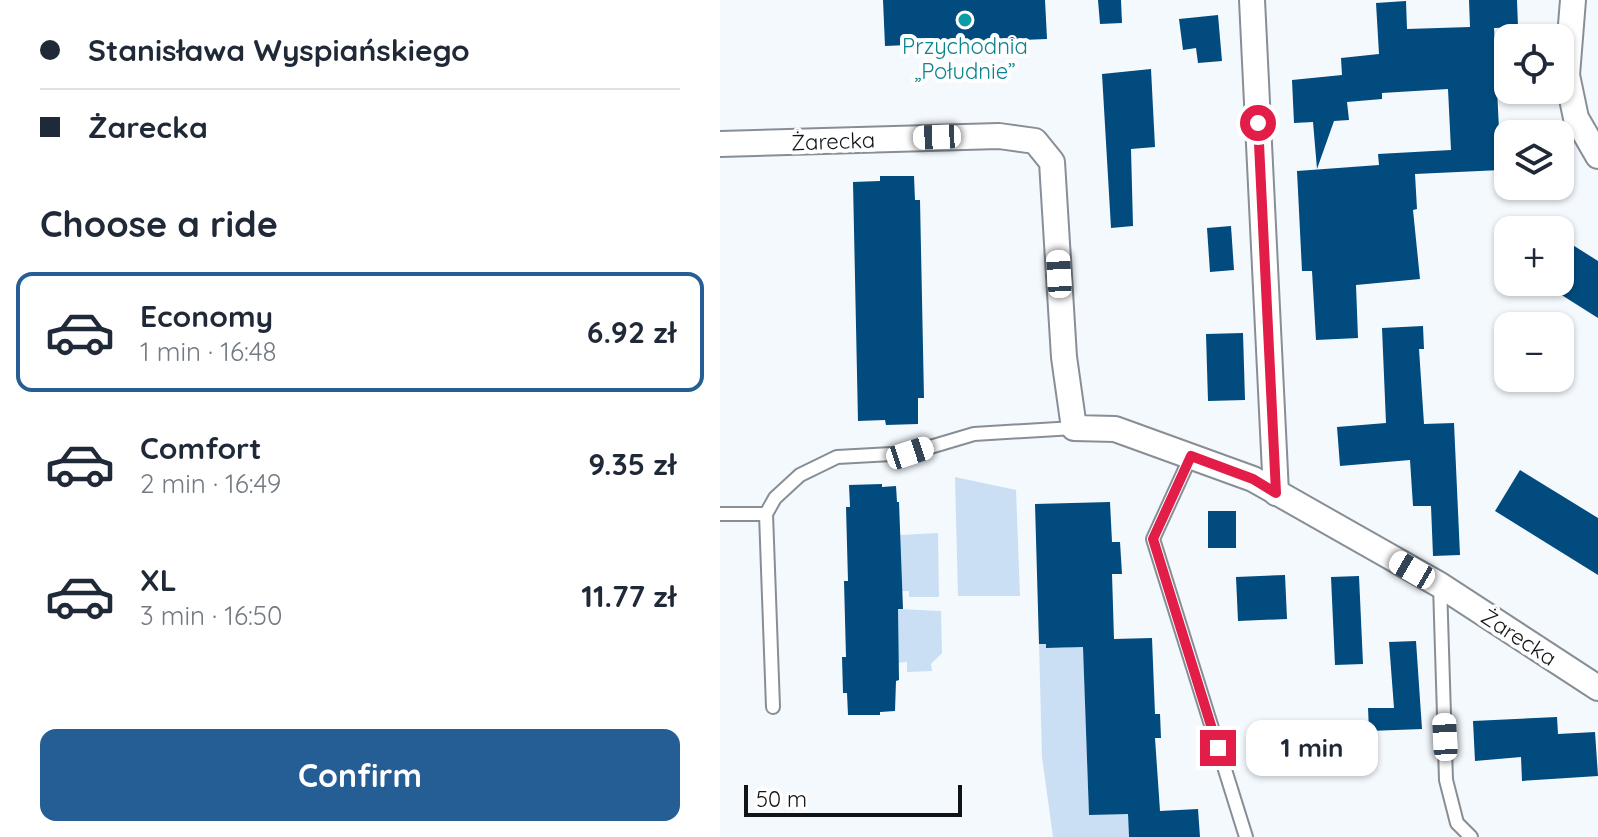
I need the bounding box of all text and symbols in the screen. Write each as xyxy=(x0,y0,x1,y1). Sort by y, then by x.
marker: Przychodnia „Południe” xyxy=(956,11,974,29)
map controls xyxy=(1494,24,1574,392)
button: locate xyxy=(1494,24,1574,104)
text: Stanisława Wyspiańskiego xyxy=(88,31,470,69)
place label: Przychodnia „Południe” xyxy=(902,32,1028,85)
route start xyxy=(1240,105,1276,141)
text: Żarecka xyxy=(88,108,208,146)
button: layers xyxy=(1494,120,1574,200)
car xyxy=(913,124,961,150)
street label: Żarecka xyxy=(790,126,876,156)
text: Choose a ride xyxy=(40,201,278,246)
button: + xyxy=(1494,216,1574,296)
car xyxy=(1046,249,1072,299)
icon: car xyxy=(44,296,116,368)
text: Economy xyxy=(140,297,273,335)
button: − xyxy=(1494,312,1574,392)
text: 6.92 zł xyxy=(587,313,676,351)
text: 1 min · 16:48 xyxy=(140,335,277,368)
icon: car xyxy=(44,428,116,500)
text: Comfort xyxy=(140,429,261,467)
car xyxy=(883,434,937,472)
text: 9.35 zł xyxy=(588,445,676,483)
text: 2 min · 16:49 xyxy=(140,467,281,500)
car xyxy=(1385,548,1439,592)
icon: car xyxy=(44,560,116,632)
text: XL xyxy=(140,561,177,599)
text: 11.77 zł xyxy=(581,577,676,615)
text: 3 min · 16:50 xyxy=(140,599,282,632)
street label: Żarecka xyxy=(1476,602,1562,672)
car xyxy=(1432,712,1458,762)
callout: 1 min xyxy=(1246,720,1378,776)
button: Confirm xyxy=(40,729,680,821)
route end xyxy=(1200,730,1236,766)
text: 1 min xyxy=(1281,731,1344,764)
scale bar xyxy=(744,781,962,817)
text: 50 m xyxy=(756,785,807,813)

